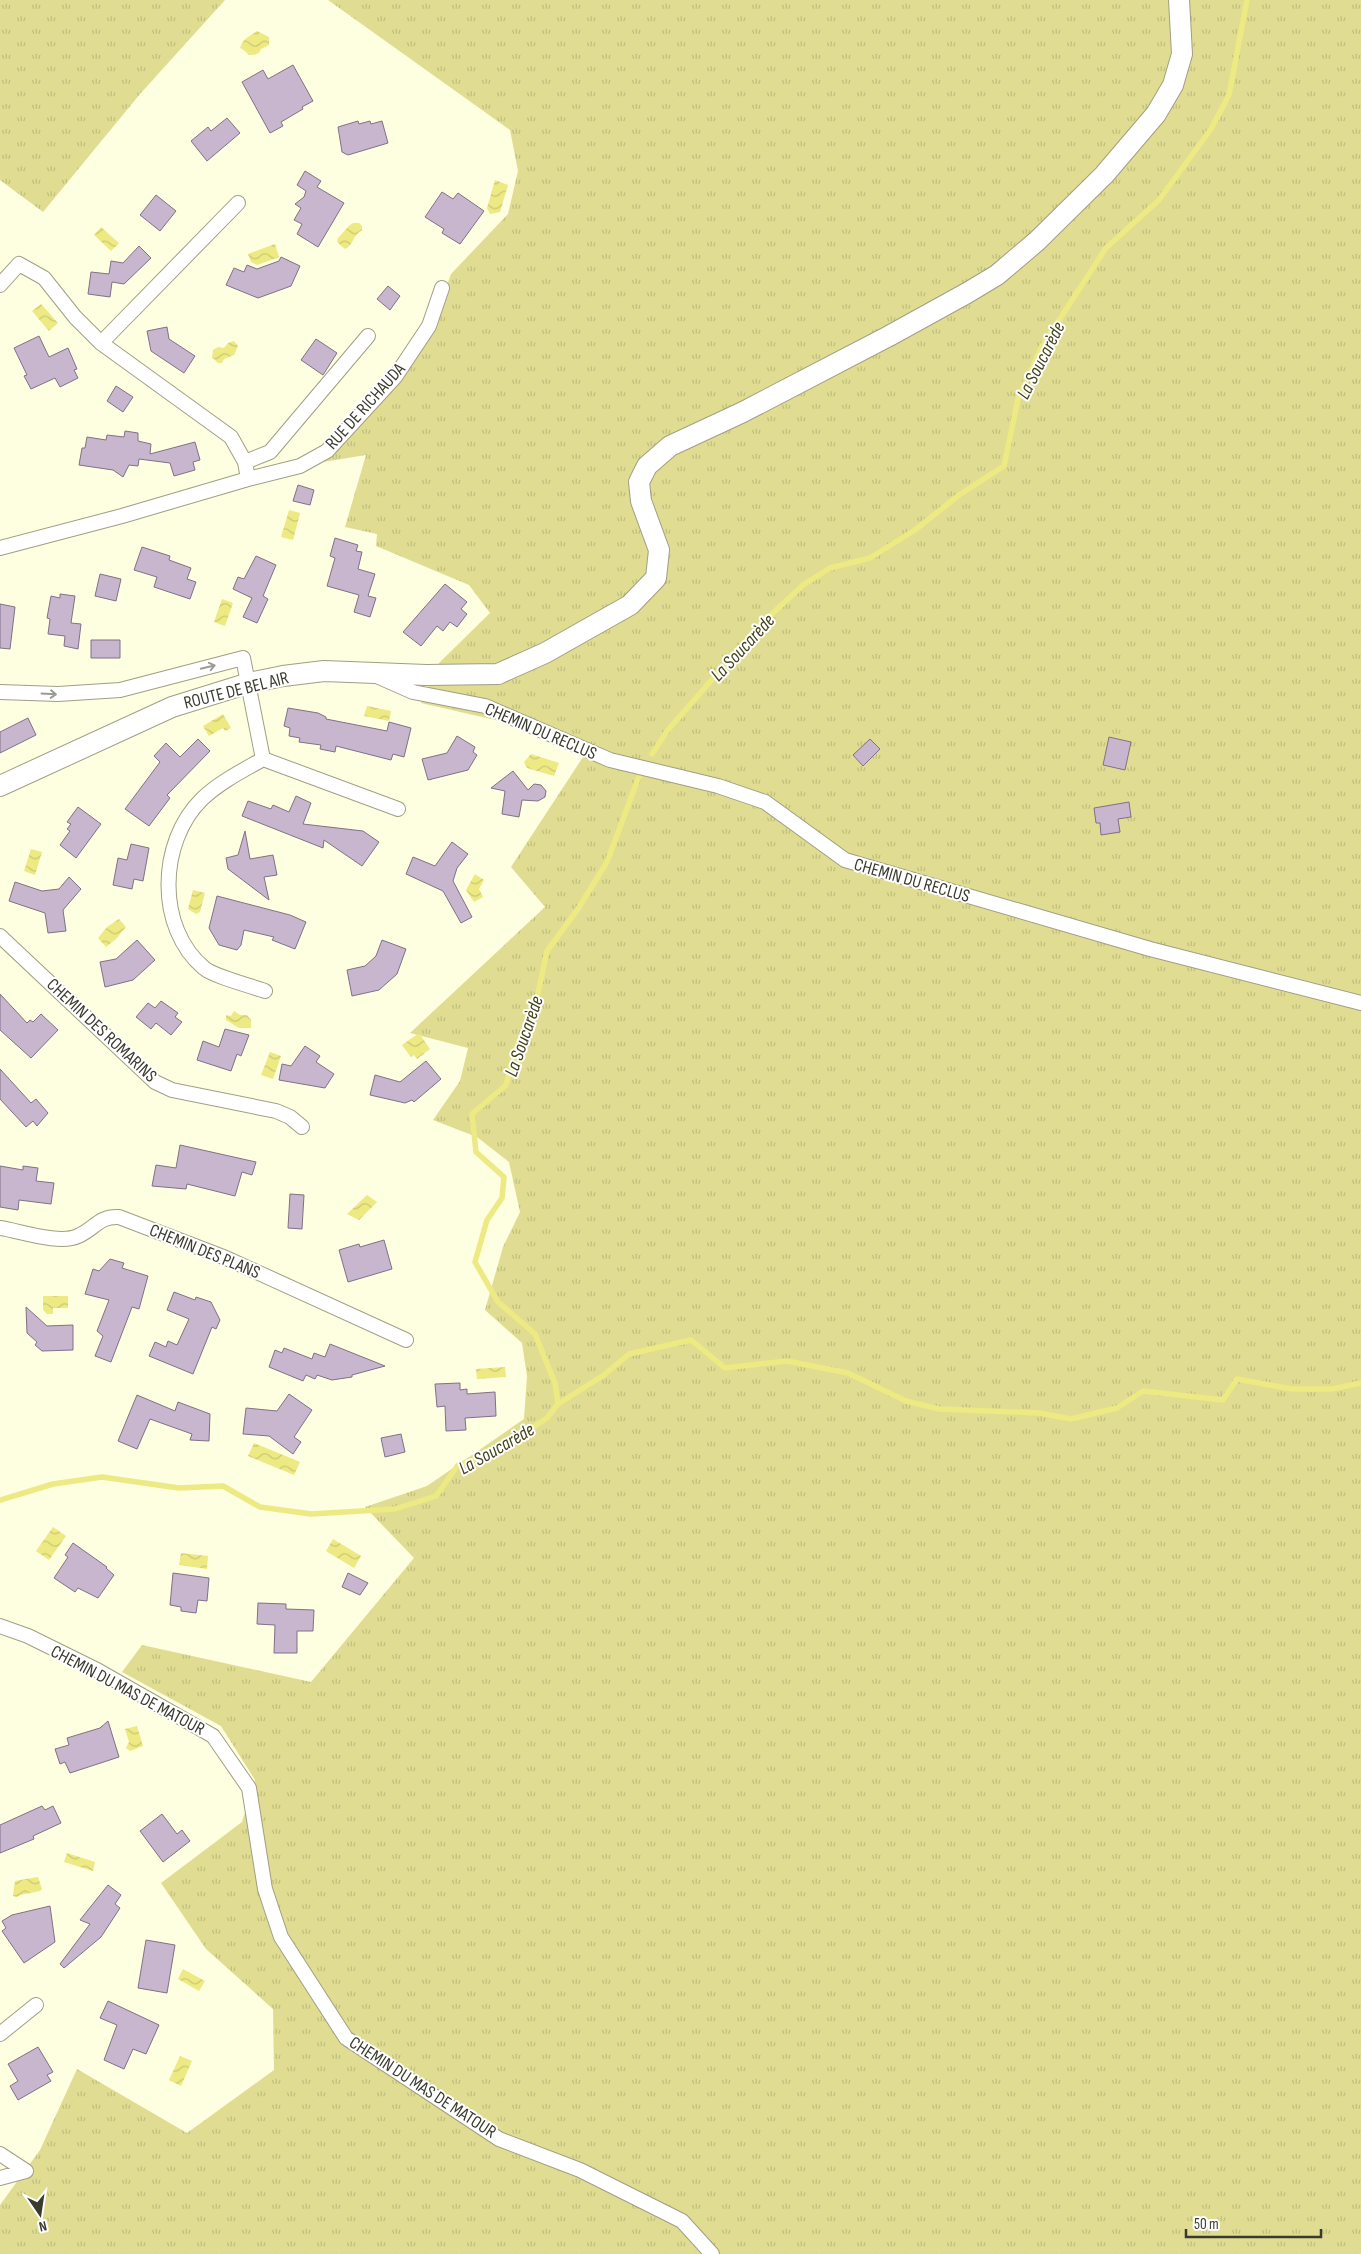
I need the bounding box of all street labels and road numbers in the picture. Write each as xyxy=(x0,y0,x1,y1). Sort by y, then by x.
street label: RUE DE RICHAUDA xyxy=(321,359,410,454)
street label: ROUTE DE BEL AIR xyxy=(182,667,291,714)
street label: CHEMIN DU RECLUS xyxy=(482,698,600,765)
street label: CHEMIN DU RECLUS xyxy=(852,854,972,907)
street label: CHEMIN DES ROMARINS xyxy=(42,974,161,1087)
street label: CHEMIN DES PLANS xyxy=(146,1220,263,1283)
street label: CHEMIN DU MAS DE MATOUR xyxy=(47,1641,208,1740)
street label: CHEMIN DU MAS DE MATOUR xyxy=(345,2032,500,2143)

